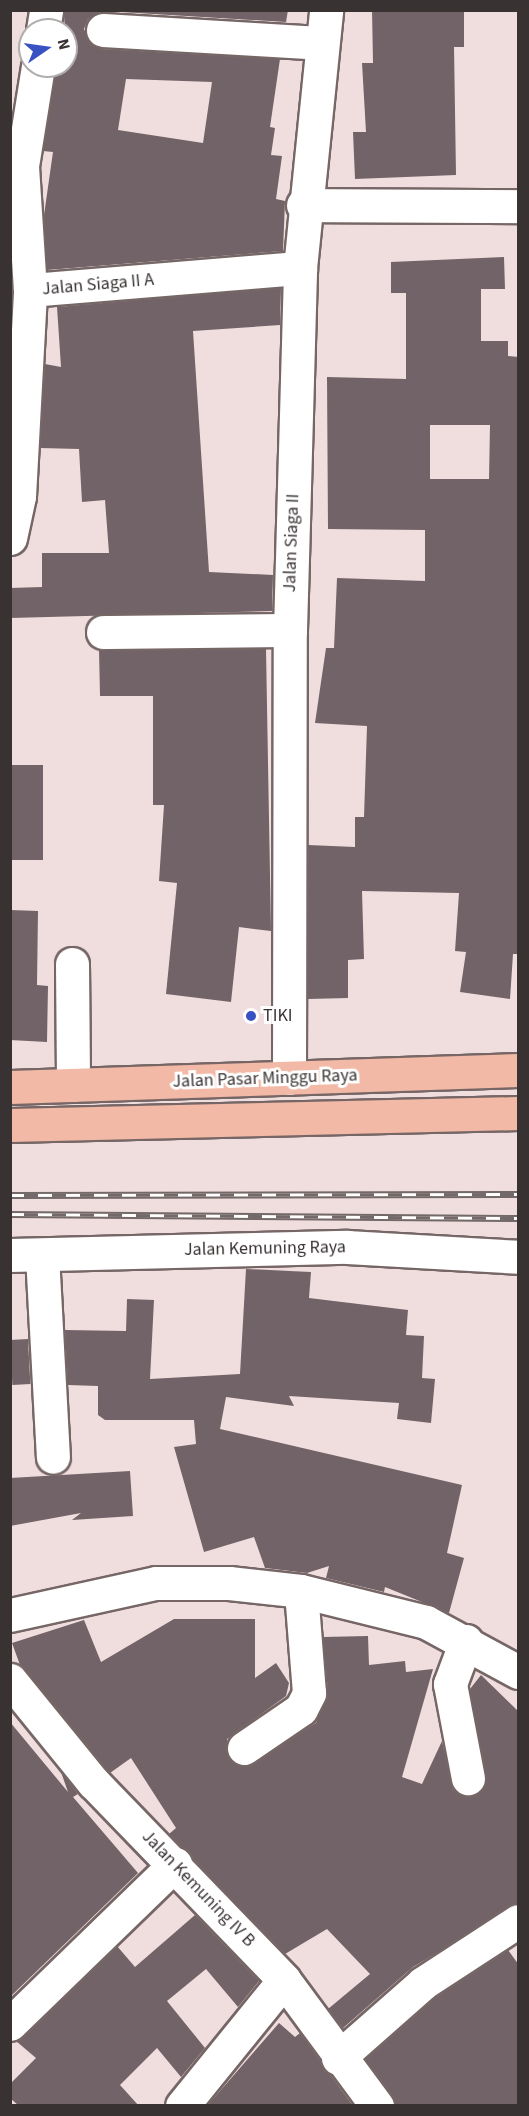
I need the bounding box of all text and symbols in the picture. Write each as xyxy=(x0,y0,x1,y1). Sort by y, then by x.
north arrow xyxy=(18,18,78,78)
text: N xyxy=(52,37,76,52)
street label: Jalan Siaga II A xyxy=(41,269,155,301)
street label: Jalan Siaga II xyxy=(279,493,305,593)
place label: TIKI xyxy=(263,1005,293,1027)
marker: TIKI xyxy=(244,1009,258,1023)
street label: Jalan Pasar Minggu Raya xyxy=(172,1065,358,1093)
street label: Jalan Kemuning Raya xyxy=(184,1237,346,1261)
street label: Jalan Kemuning IV B xyxy=(137,1826,259,1952)

